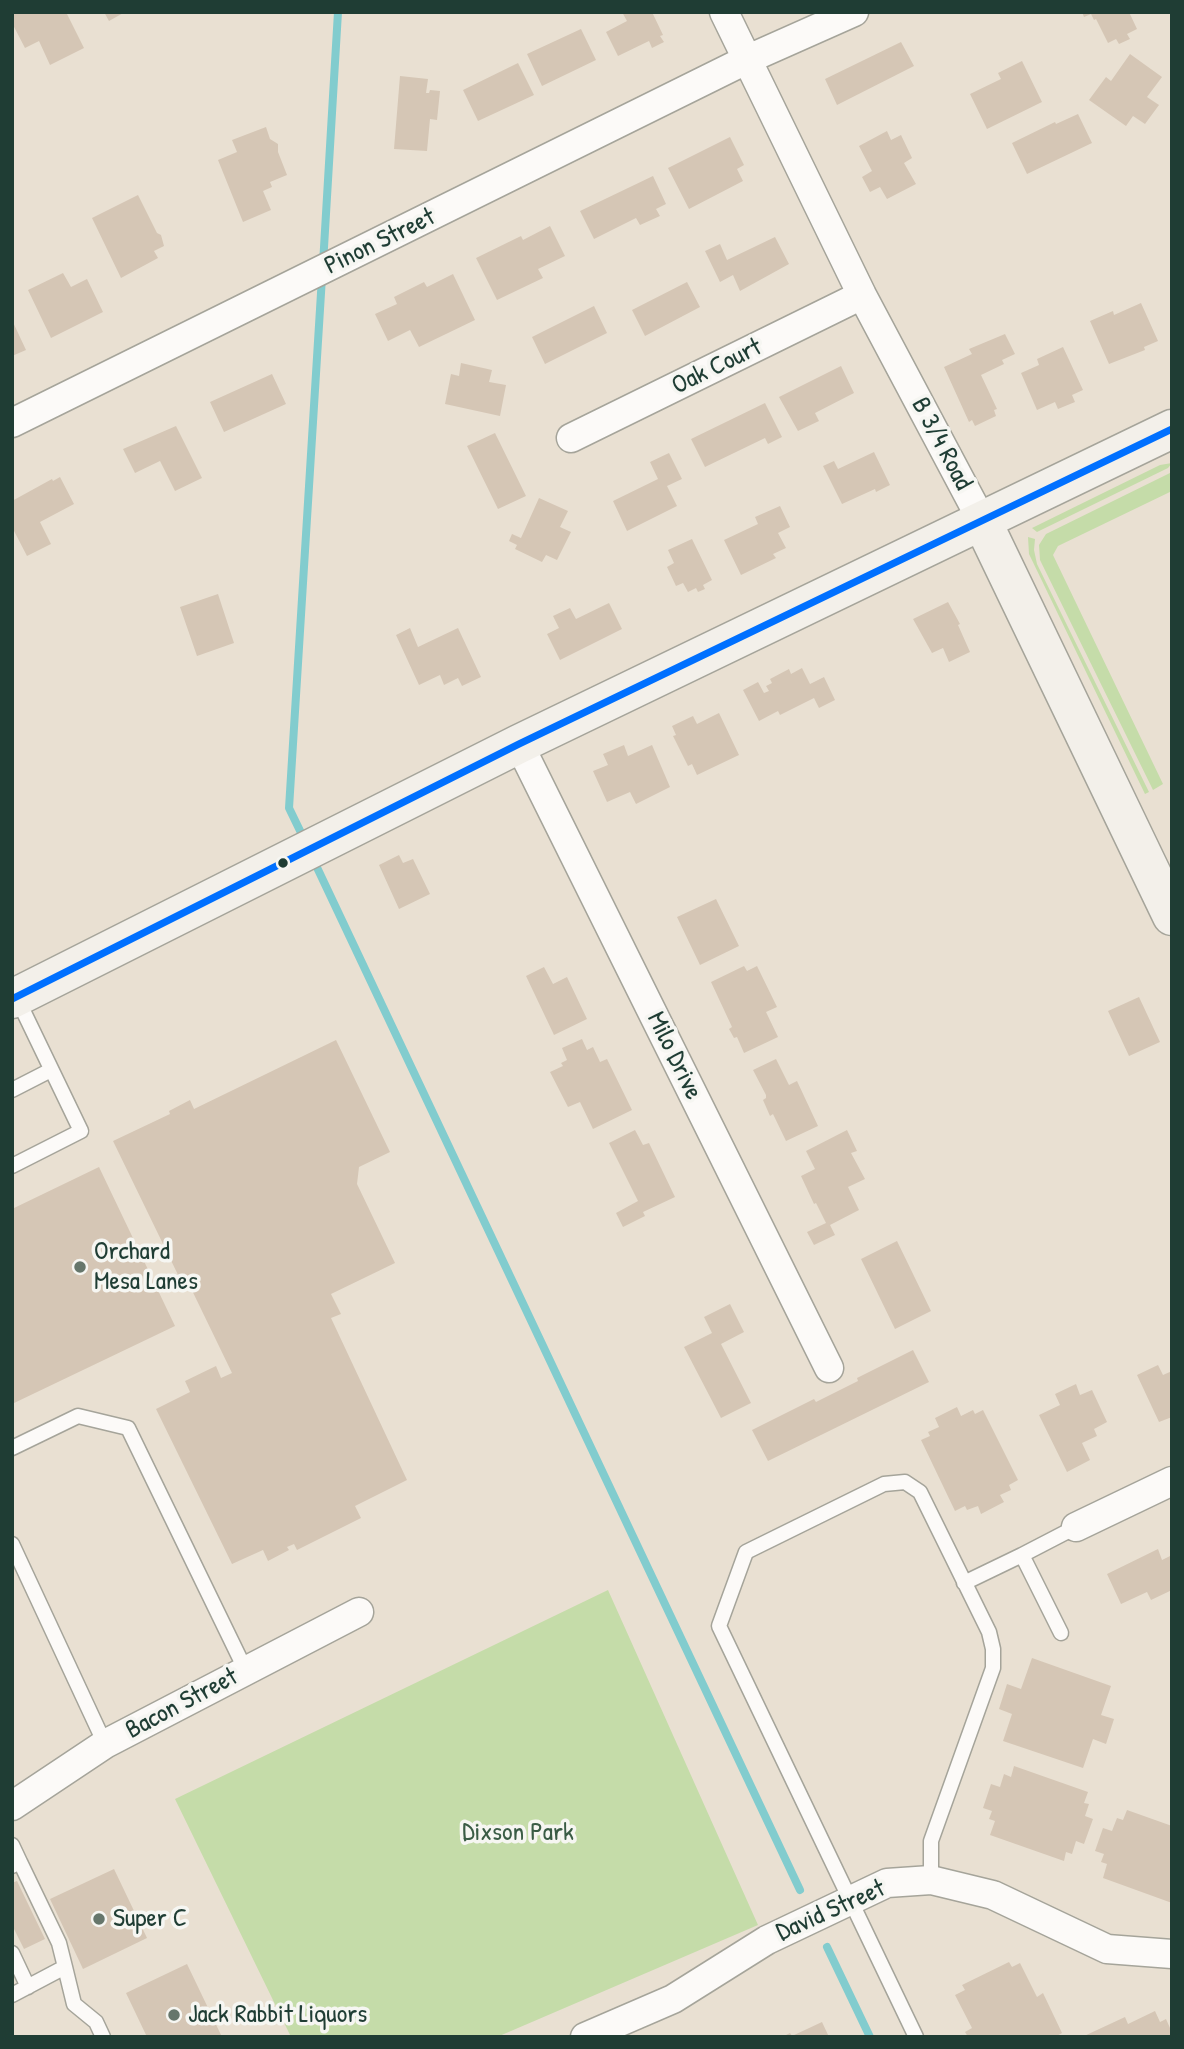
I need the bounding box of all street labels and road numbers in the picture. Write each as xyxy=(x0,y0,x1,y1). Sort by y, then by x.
street label: Pinon Street xyxy=(320,202,440,282)
street label: Oak Court xyxy=(667,332,767,402)
street label: B 3/4 Road xyxy=(904,392,978,496)
street label: Milo Drive xyxy=(639,1007,709,1105)
street label: Bacon Street xyxy=(121,1662,243,1746)
street label: David Street xyxy=(772,1873,890,1949)

